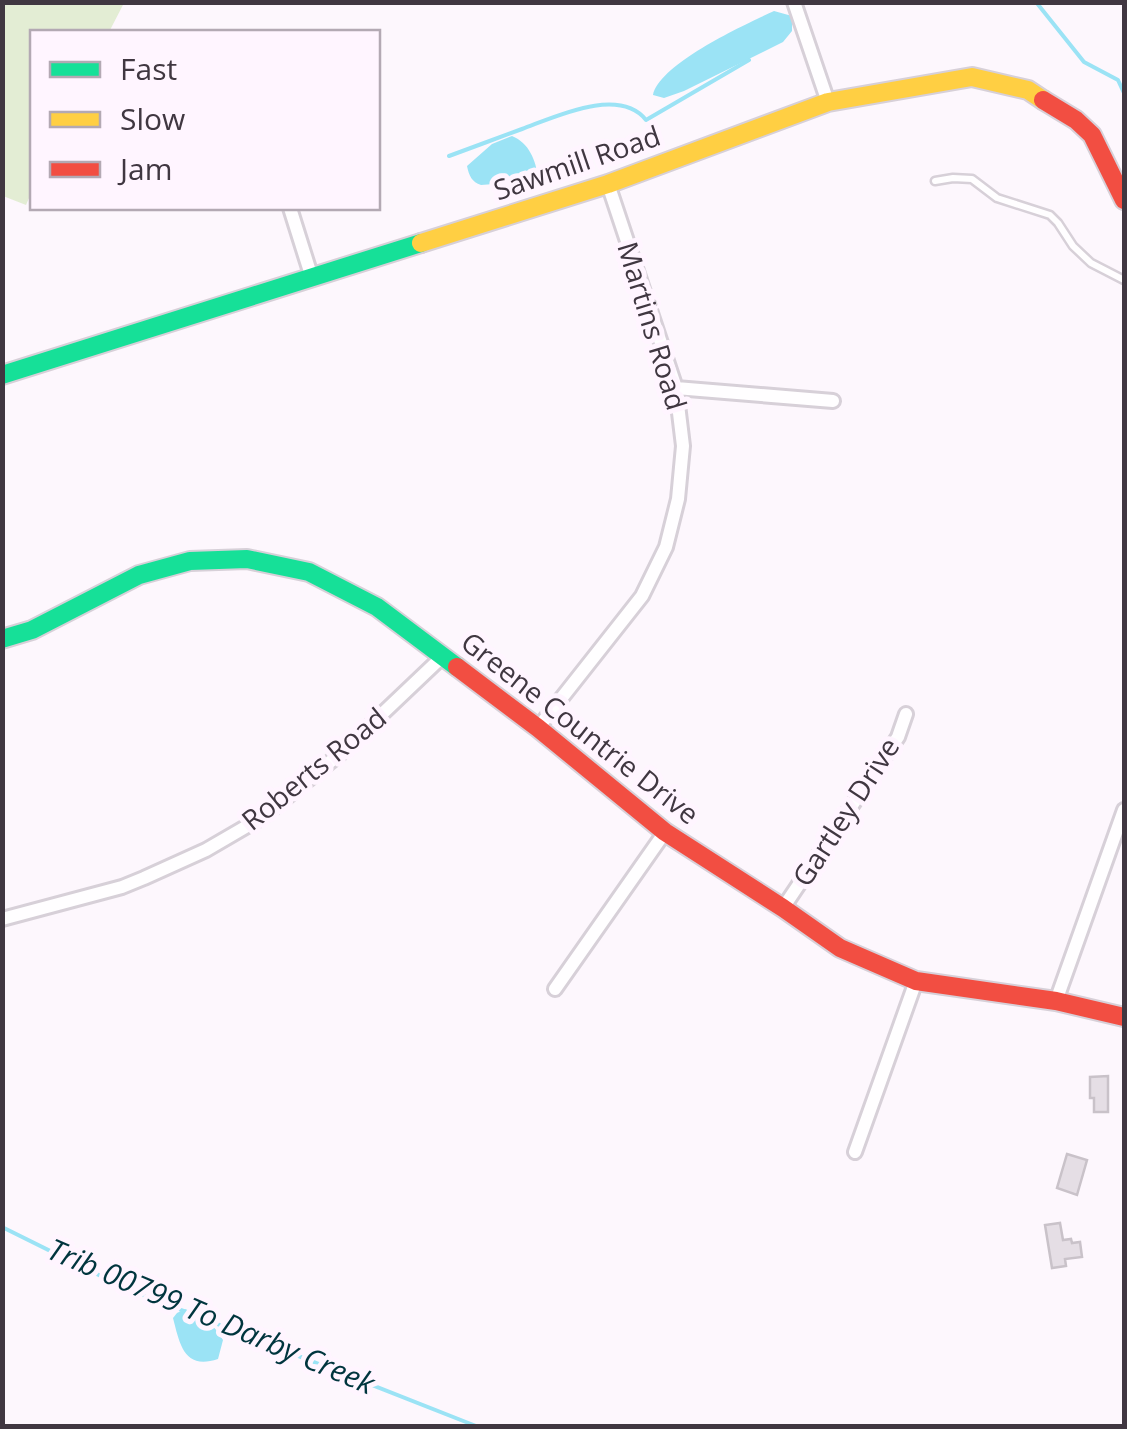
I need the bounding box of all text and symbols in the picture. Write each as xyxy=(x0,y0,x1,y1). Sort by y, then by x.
legend xyxy=(30,30,380,210)
text: Fast xyxy=(120,48,177,89)
text: Slow xyxy=(120,98,185,139)
street label: Sawmill Road xyxy=(488,116,665,208)
text: Jam xyxy=(117,148,173,189)
street label: Martins Road xyxy=(609,237,697,414)
street label: Greene Countrie Drive xyxy=(454,622,707,832)
street label: Roberts Road xyxy=(233,698,394,838)
street label: Gartley Drive xyxy=(783,730,907,893)
water label: Trib 00799 To Darby Creek xyxy=(42,1228,383,1404)

